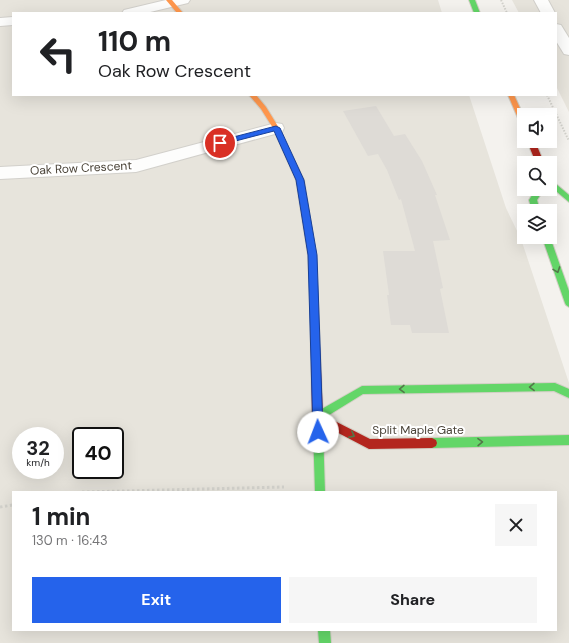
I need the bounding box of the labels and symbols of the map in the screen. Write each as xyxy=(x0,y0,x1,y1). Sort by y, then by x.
pin xyxy=(203,126,237,160)
street label: Oak Row Crescent xyxy=(30,157,133,179)
one-way arrow xyxy=(553,267,561,274)
one-way arrow xyxy=(529,383,535,391)
one-way arrow xyxy=(399,385,405,393)
position arrow xyxy=(297,411,339,453)
street label: Split Maple Gate xyxy=(372,422,464,438)
speed limit sign: 40 xyxy=(72,427,124,479)
one-way arrow xyxy=(348,430,355,437)
one-way arrow xyxy=(477,438,483,446)

